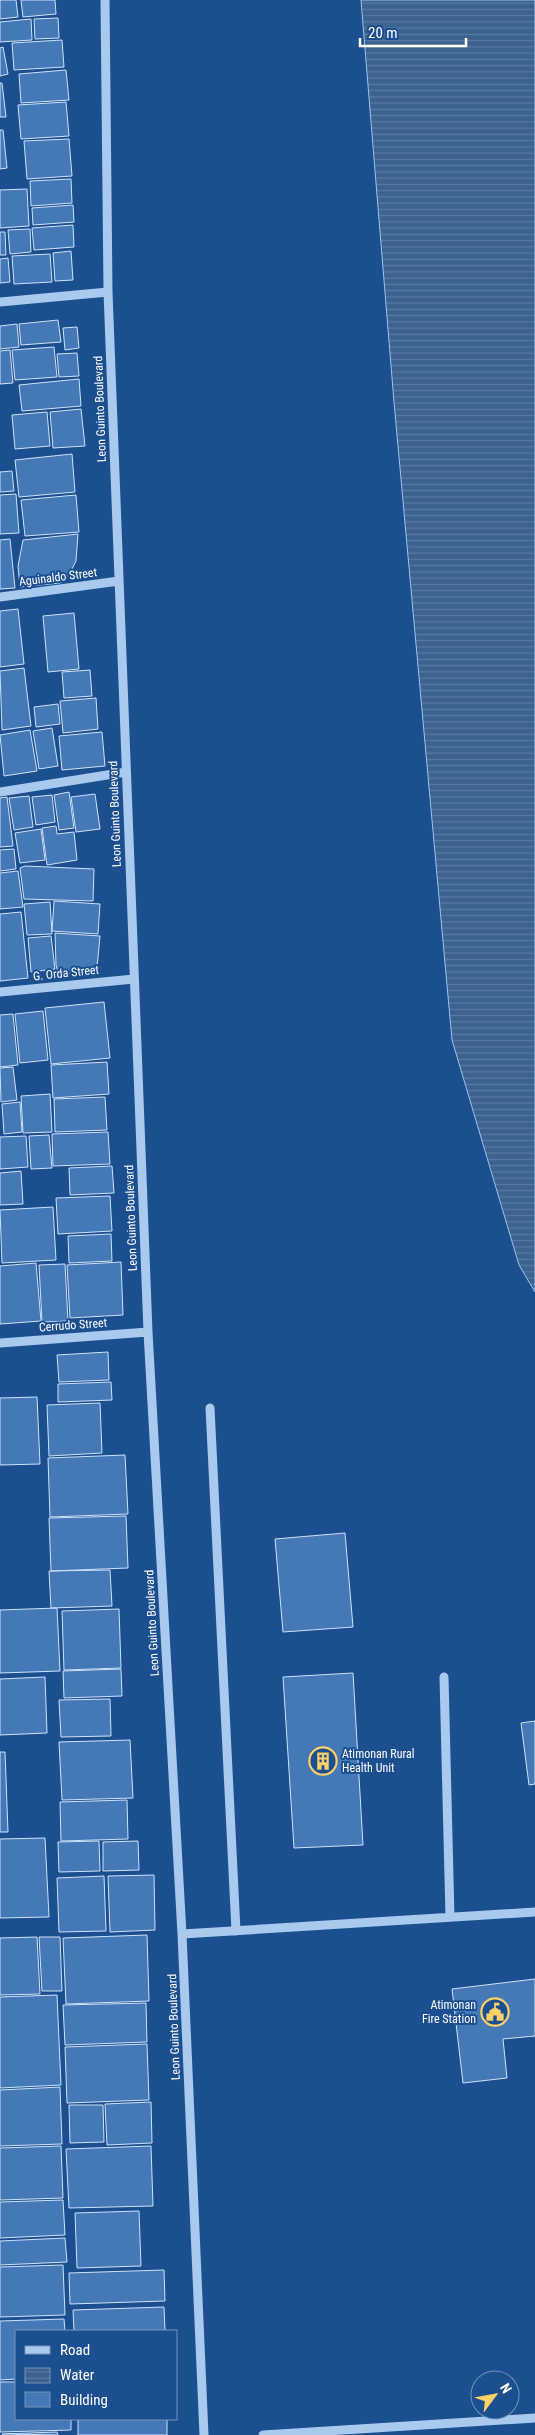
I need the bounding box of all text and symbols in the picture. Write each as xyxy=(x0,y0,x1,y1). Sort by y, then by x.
scale bar xyxy=(360,15,466,47)
text: 20 m xyxy=(368,24,398,42)
street label: Leon Guinto Boulevard xyxy=(91,355,109,462)
street label: Aguinaldo Street xyxy=(18,565,98,589)
street label: Leon Guinto Boulevard xyxy=(106,760,124,867)
street label: G. Orda Street xyxy=(32,963,100,983)
street label: Leon Guinto Boulevard xyxy=(122,1164,140,1271)
street label: Cerrudo Street xyxy=(38,1316,108,1334)
street label: Leon Guinto Boulevard xyxy=(142,1569,162,1677)
building icon: Atimonan Rural Health Unit xyxy=(308,1746,338,1776)
place label: Atimonan Rural Health Unit xyxy=(342,1747,414,1775)
street label: Leon Guinto Boulevard xyxy=(165,1973,183,2080)
public building icon: Atimonan Fire Station xyxy=(480,1997,510,2027)
place label: Atimonan Fire Station xyxy=(422,1998,476,2026)
legend xyxy=(15,2330,178,2420)
text: Road xyxy=(60,2341,90,2359)
text: Water xyxy=(60,2366,95,2384)
north arrow xyxy=(470,2370,520,2420)
text: N xyxy=(497,2380,515,2396)
text: Building xyxy=(60,2391,108,2409)

